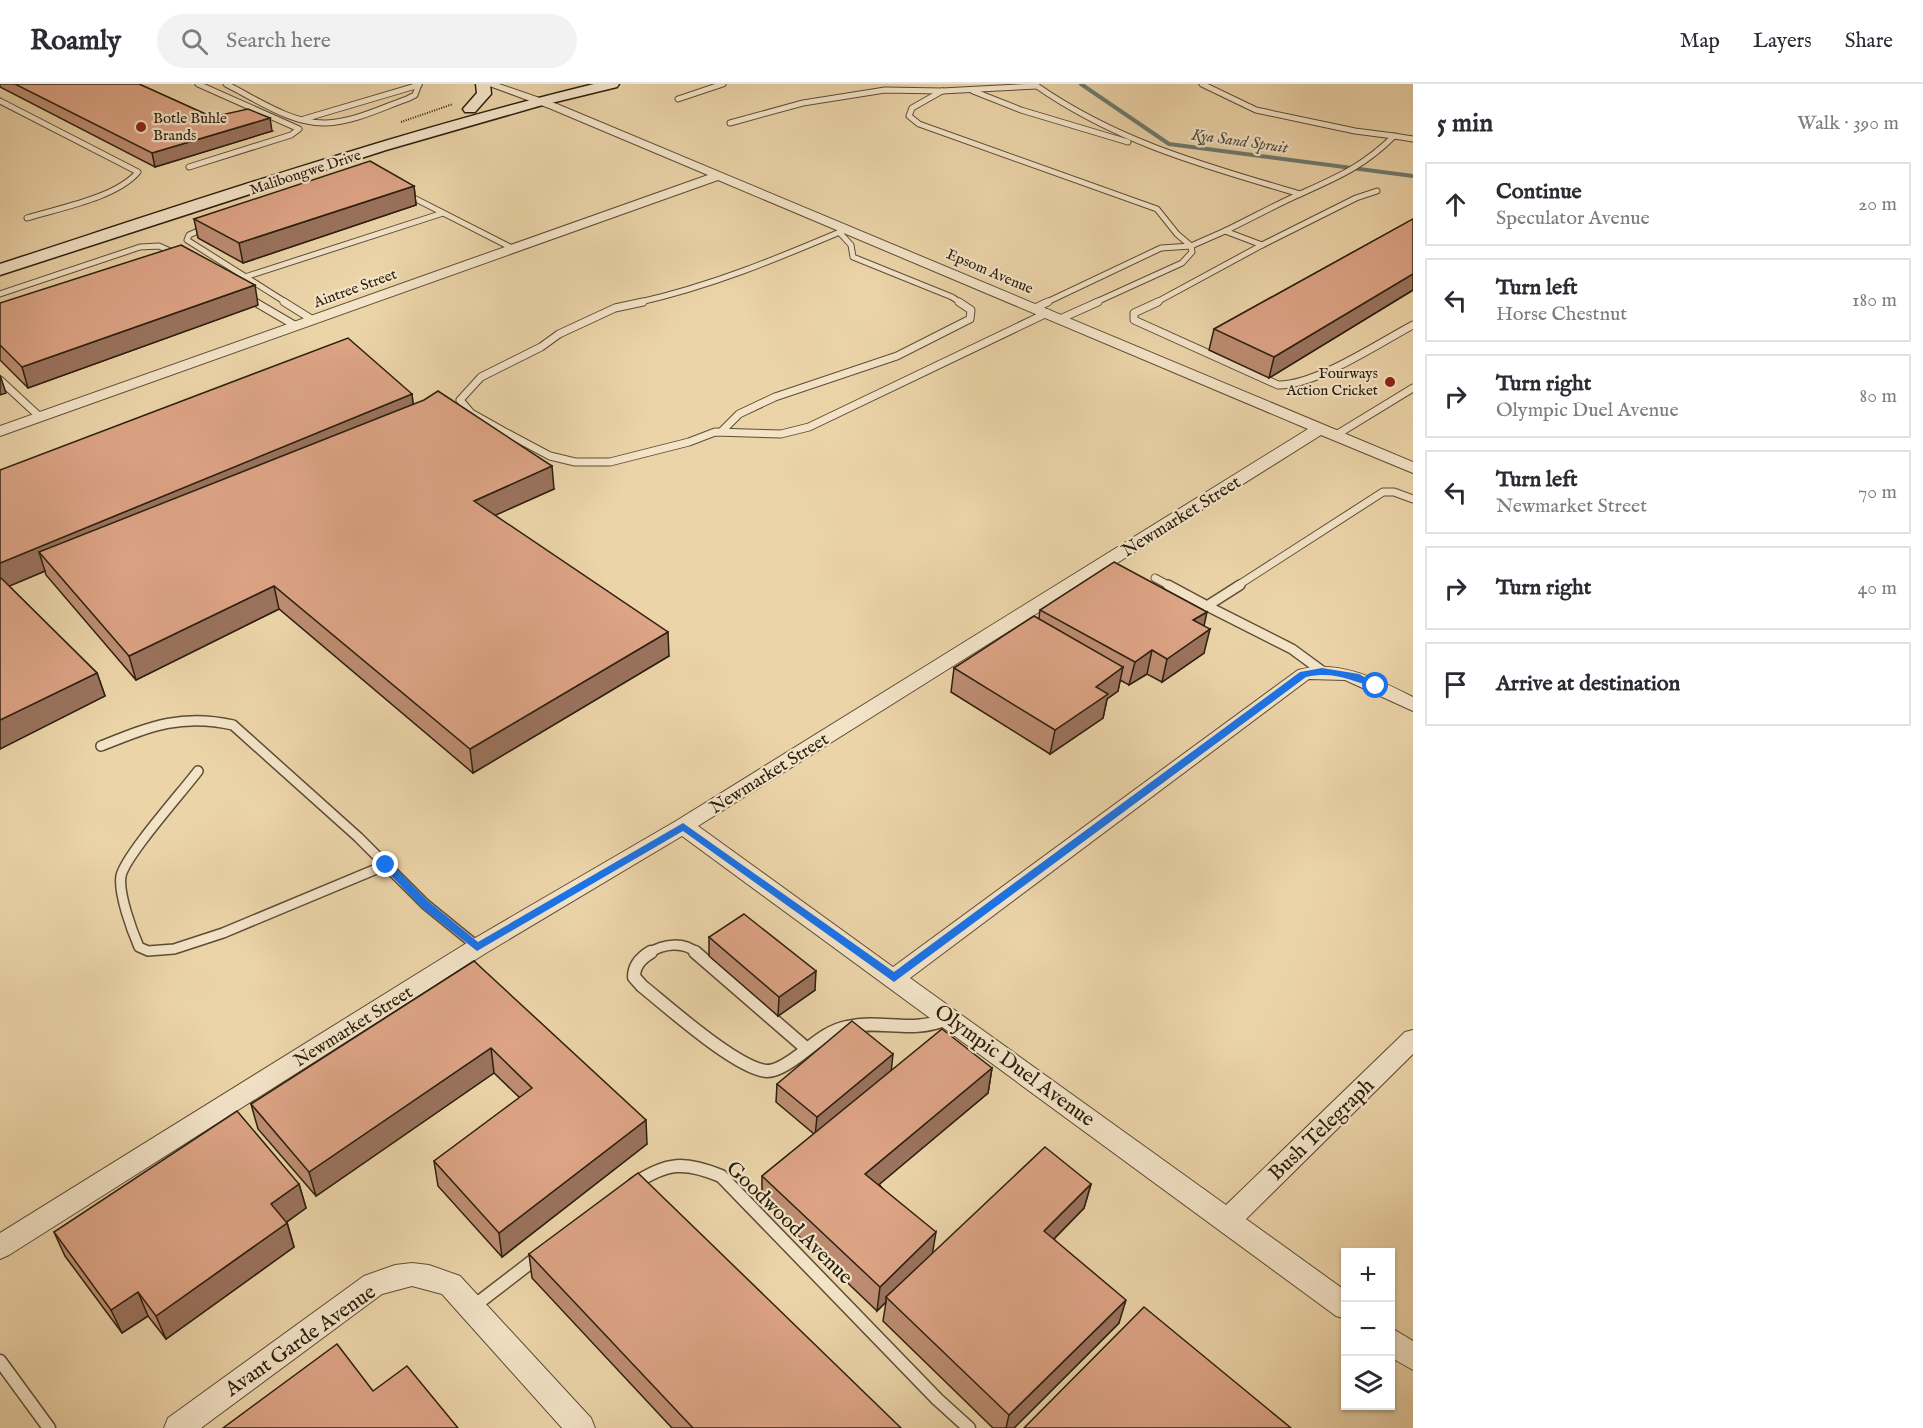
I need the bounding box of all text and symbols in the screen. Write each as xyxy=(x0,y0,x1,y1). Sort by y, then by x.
search box xyxy=(157,14,577,68)
text: Roamly xyxy=(30,24,121,59)
icon: search xyxy=(178,25,211,58)
text: Search here xyxy=(226,27,331,55)
text: Map xyxy=(1680,28,1720,55)
text: Layers xyxy=(1753,28,1812,55)
text: Share xyxy=(1845,28,1893,55)
text: 5 min xyxy=(1437,107,1493,140)
place label: Botle Buhle Brands xyxy=(153,109,227,145)
text: Walk · 390 m xyxy=(1797,111,1899,136)
marker: Botle Buhle Brands xyxy=(134,120,148,134)
water label: Kya Sand Spruit xyxy=(1189,125,1290,159)
street label: Malibongwe Drive xyxy=(247,145,363,199)
text: Continue xyxy=(1496,178,1582,206)
icon: ahead xyxy=(1439,188,1472,221)
text: 20 m xyxy=(1858,192,1897,217)
text: Speculator Avenue xyxy=(1496,206,1650,231)
street label: Epsom Avenue xyxy=(943,245,1036,298)
street label: Aintree Street xyxy=(310,265,399,313)
text: Turn left xyxy=(1496,274,1578,302)
icon: left xyxy=(1439,284,1472,317)
text: 180 m xyxy=(1852,288,1897,313)
text: Horse Chestnut xyxy=(1496,302,1627,327)
place label: Fourways Action Cricket xyxy=(1286,364,1378,400)
text: Turn right xyxy=(1496,370,1591,398)
marker: Fourways Action Cricket xyxy=(1383,375,1397,389)
icon: right xyxy=(1439,380,1472,413)
text: 80 m xyxy=(1860,384,1897,409)
text: Olympic Duel Avenue xyxy=(1496,398,1679,423)
text: Turn left xyxy=(1496,466,1578,494)
street label: Newmarket Street xyxy=(1118,471,1246,563)
icon: left xyxy=(1439,476,1472,509)
text: 70 m xyxy=(1858,480,1897,505)
text: Newmarket Street xyxy=(1496,494,1647,519)
icon: right xyxy=(1439,572,1472,605)
text: Turn right xyxy=(1496,574,1591,602)
text: 40 m xyxy=(1858,576,1897,601)
icon: arrive xyxy=(1439,668,1472,701)
text: Arrive at destination xyxy=(1496,670,1680,698)
route start xyxy=(1362,672,1388,698)
street label: Newmarket Street xyxy=(706,728,834,820)
route end xyxy=(372,851,398,877)
street label: Newmarket Street xyxy=(290,981,418,1073)
street label: Olympic Duel Avenue xyxy=(929,999,1100,1134)
street label: Bush Telegraph xyxy=(1263,1073,1381,1187)
street label: Goodwood Avenue xyxy=(720,1156,858,1291)
map controls xyxy=(1341,1248,1395,1410)
button: + xyxy=(1341,1248,1395,1302)
street label: Avant Garde Avenue xyxy=(219,1279,382,1404)
button: − xyxy=(1341,1302,1395,1356)
button: layers xyxy=(1341,1356,1395,1410)

